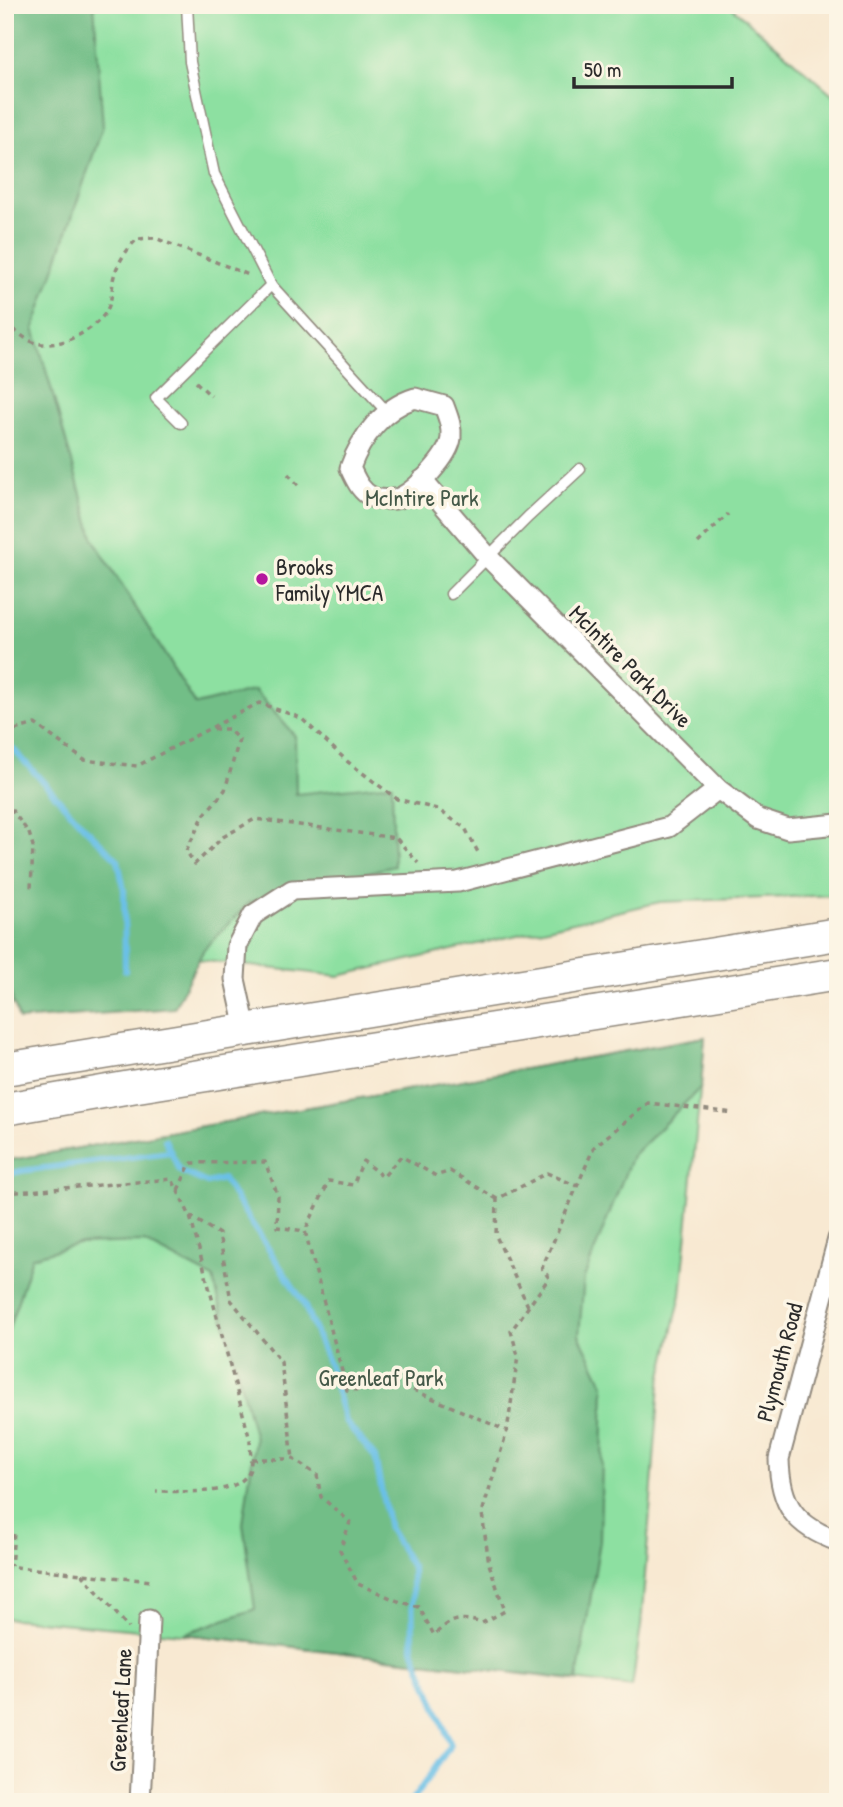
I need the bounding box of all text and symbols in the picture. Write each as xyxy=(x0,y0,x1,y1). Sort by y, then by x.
scale bar xyxy=(574,46,731,90)
text: 50 m xyxy=(584,55,621,84)
park label: McIntire Park xyxy=(365,482,479,513)
place label: Brooks Family YMCA xyxy=(275,551,383,608)
marker: Brooks Family YMCA xyxy=(254,571,270,587)
street label: McIntire Park Drive xyxy=(563,598,699,734)
street label: Plymouth Road xyxy=(748,1299,810,1425)
park label: Greenleaf Park xyxy=(319,1362,444,1393)
street label: Greenleaf Lane xyxy=(101,1647,139,1773)

